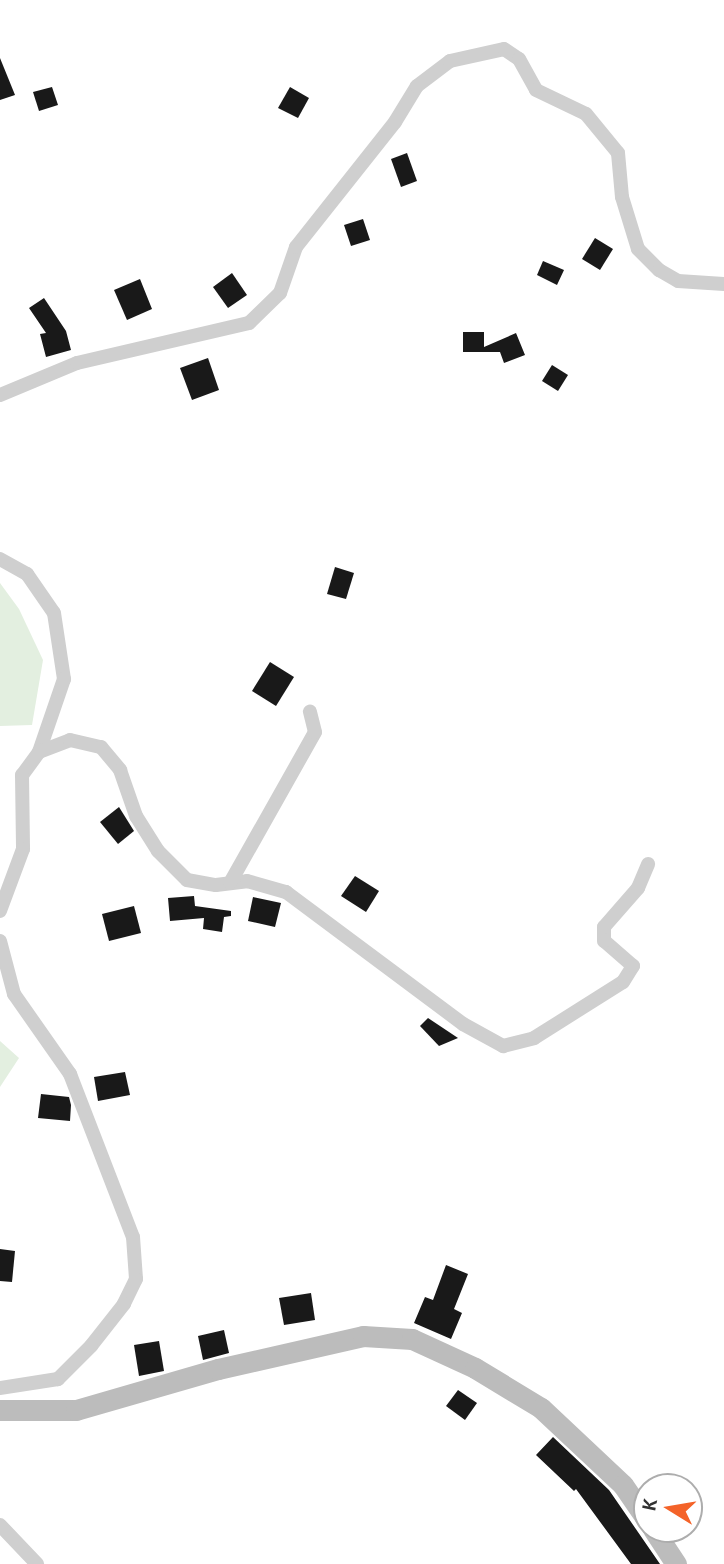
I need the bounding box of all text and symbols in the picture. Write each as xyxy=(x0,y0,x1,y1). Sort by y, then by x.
north arrow xyxy=(633,1473,703,1543)
text: K xyxy=(636,1496,662,1512)

